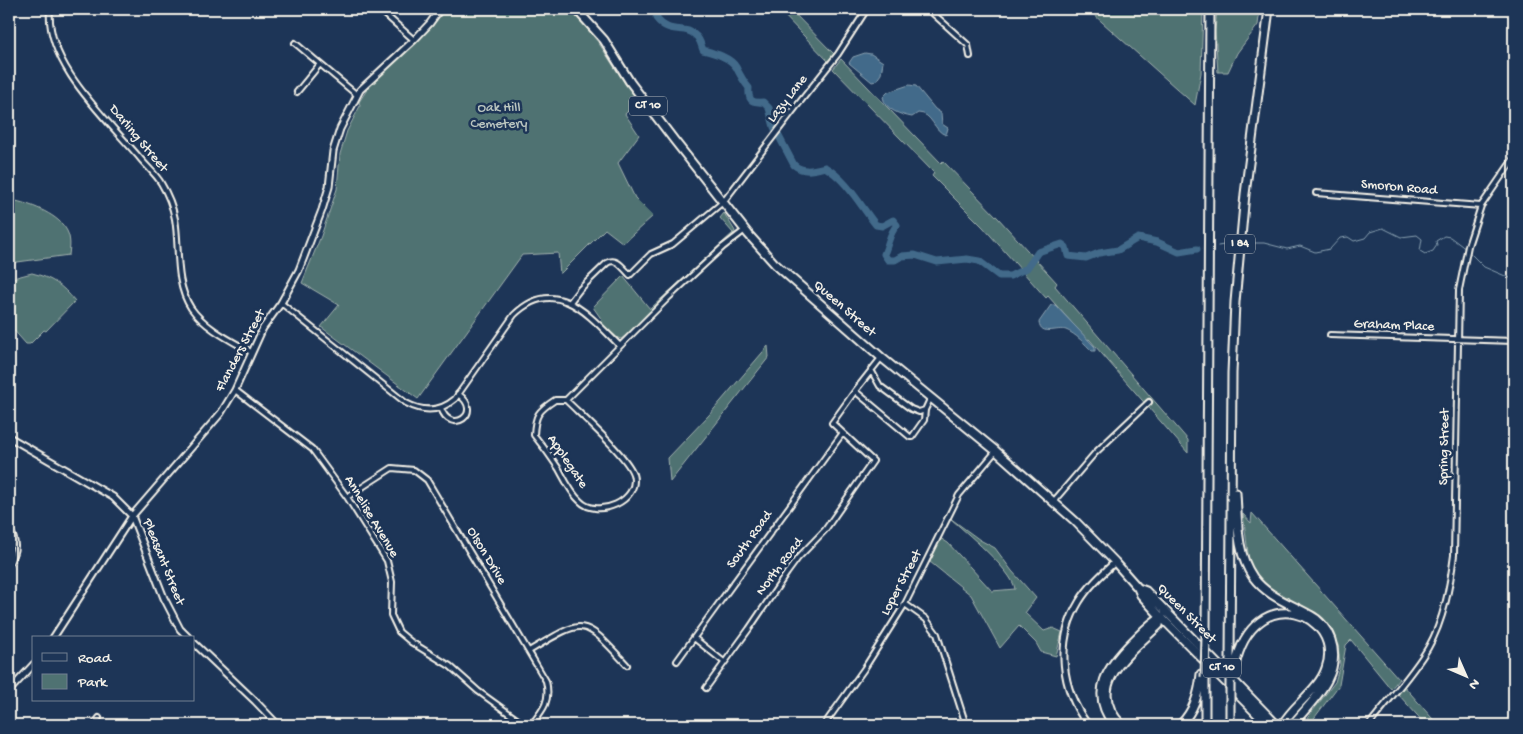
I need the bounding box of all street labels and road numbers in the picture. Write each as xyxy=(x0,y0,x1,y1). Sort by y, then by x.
street label: Lazy Lane xyxy=(764,71,812,126)
road number: CT 10 xyxy=(629,96,667,115)
street label: Darling Street xyxy=(104,101,172,177)
street label: Smoron Road xyxy=(1360,176,1440,200)
road number: I 84 xyxy=(1225,234,1255,253)
street label: Queen Street xyxy=(809,277,880,342)
street label: Flanders Street xyxy=(212,306,270,396)
street label: Graham Place xyxy=(1353,316,1435,336)
street label: Spring Street xyxy=(1436,407,1454,485)
street label: Applegate xyxy=(543,432,592,493)
street label: Annelise Avenue xyxy=(340,473,403,562)
street label: South Road xyxy=(723,506,778,572)
street label: Pleasant Street xyxy=(138,515,189,609)
street label: Olson Drive xyxy=(462,524,510,589)
street label: North Road xyxy=(753,533,808,599)
street label: Loper Street xyxy=(878,546,927,619)
street label: Queen Street xyxy=(1153,581,1220,648)
road number: CT 10 xyxy=(1203,658,1241,678)

